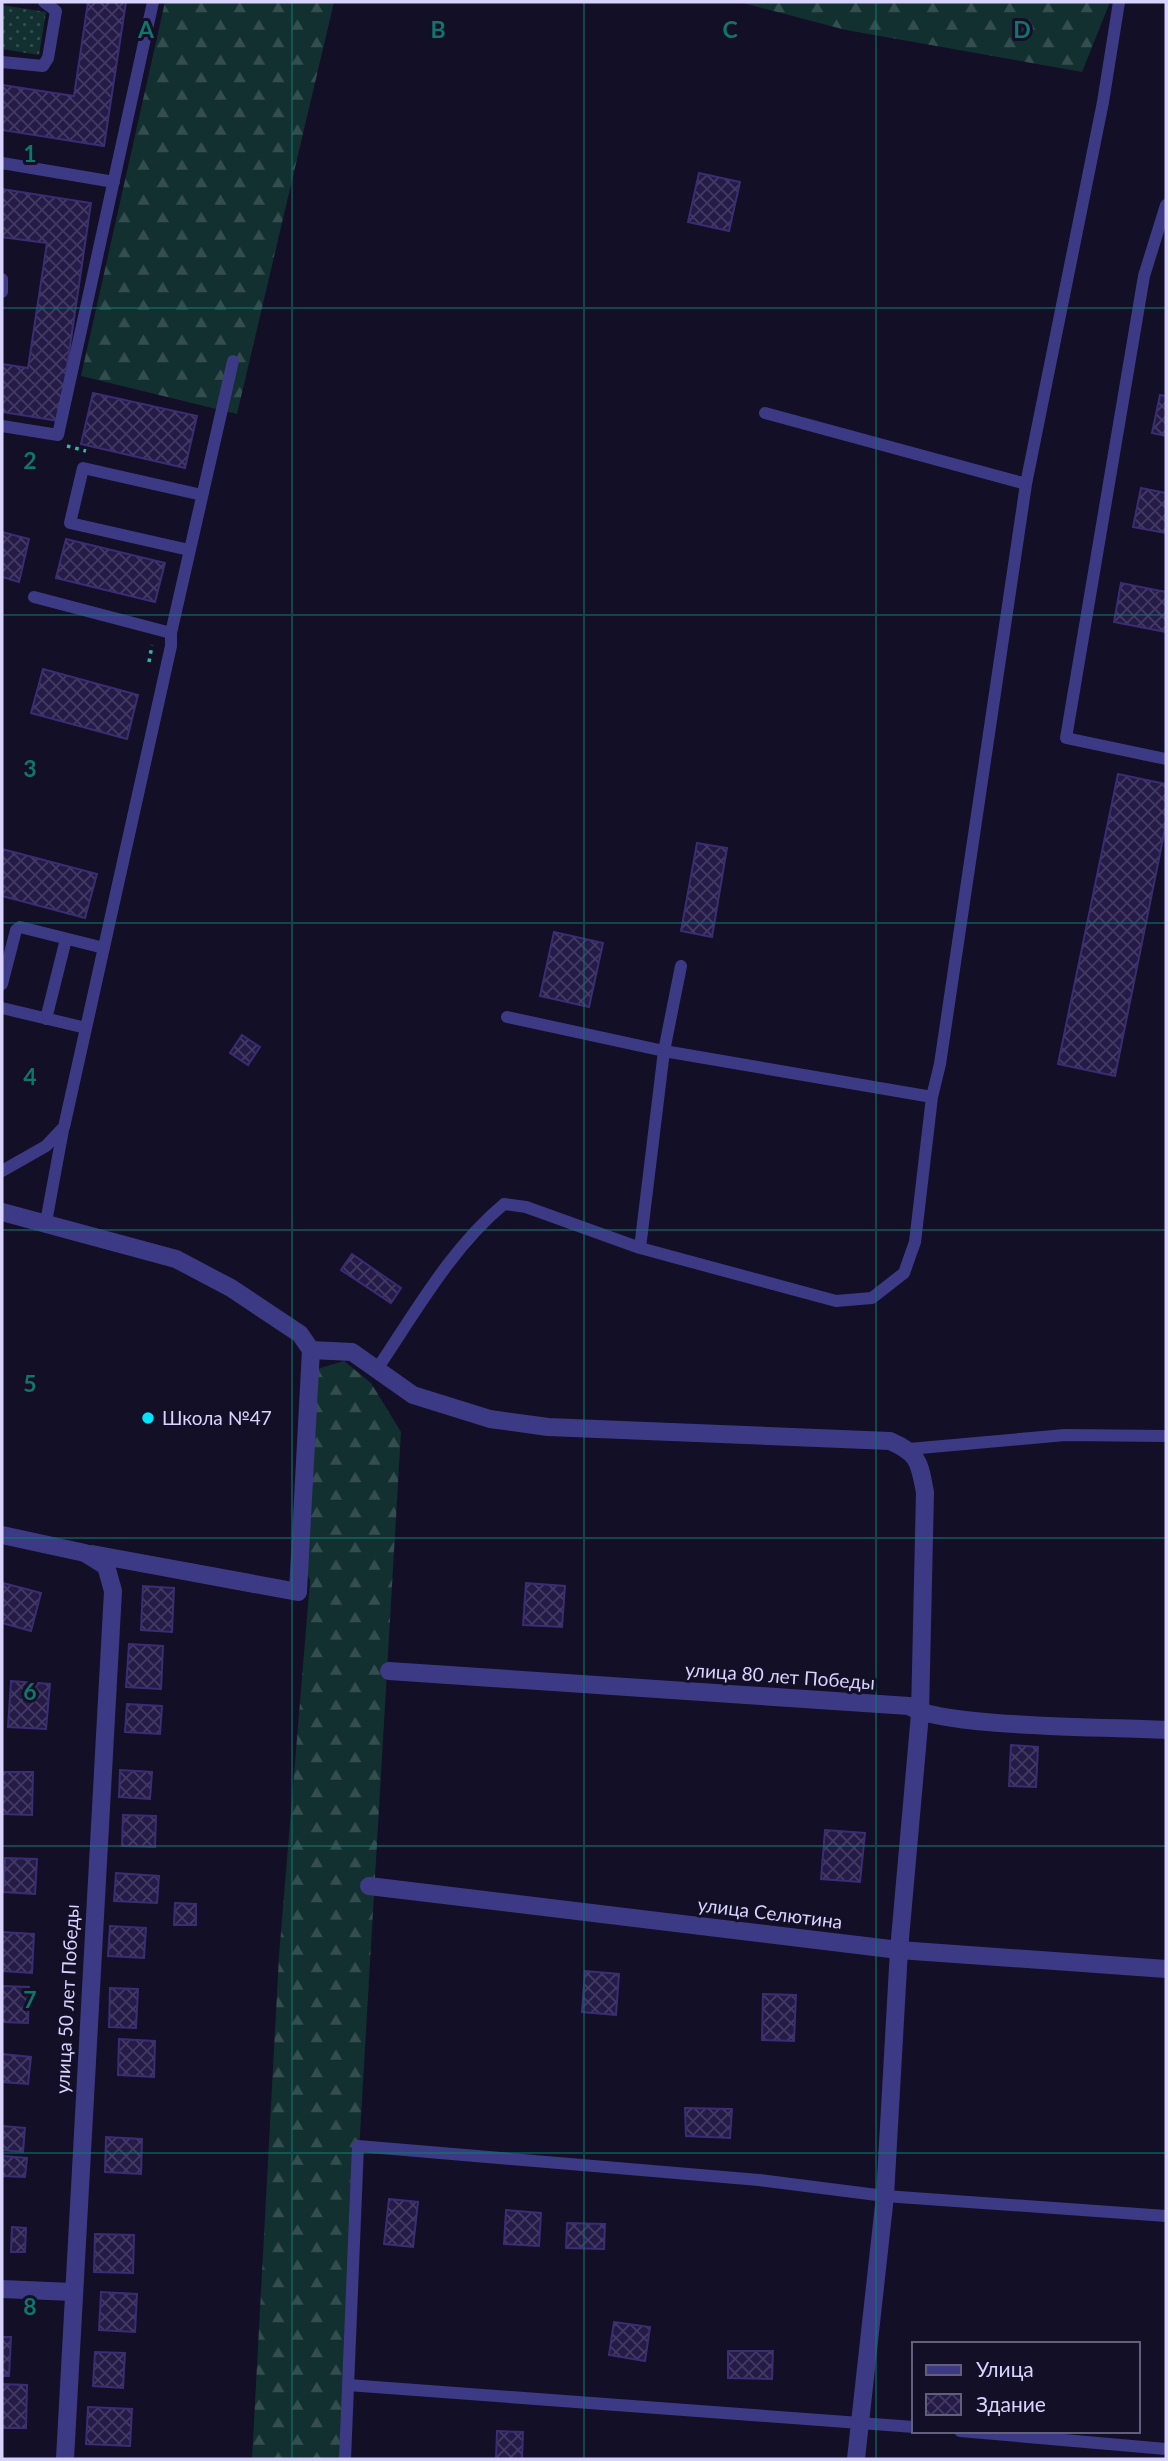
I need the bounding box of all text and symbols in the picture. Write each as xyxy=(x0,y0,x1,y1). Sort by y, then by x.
text: A xyxy=(137,15,155,43)
text: B xyxy=(430,15,446,43)
text: C xyxy=(722,15,738,43)
text: D xyxy=(1013,15,1031,43)
text: 1 xyxy=(23,139,37,167)
text: 2 xyxy=(23,446,37,474)
text: 3 xyxy=(23,754,37,782)
text: 4 xyxy=(23,1062,37,1090)
text: 5 xyxy=(23,1369,37,1397)
place label: Школа №47 xyxy=(162,1406,272,1429)
marker: Школа №47 xyxy=(140,1410,156,1426)
street label: улица 80 лет Победы xyxy=(684,1657,876,1694)
text: 6 xyxy=(23,1677,37,1705)
street label: улица Селютина xyxy=(696,1892,844,1933)
street label: улица 50 лет Победы xyxy=(50,1903,83,2095)
text: 7 xyxy=(23,1985,37,2013)
text: 8 xyxy=(23,2292,37,2320)
legend xyxy=(912,2342,1140,2433)
text: Улица xyxy=(976,2356,1034,2381)
text: Здание xyxy=(976,2391,1046,2416)

